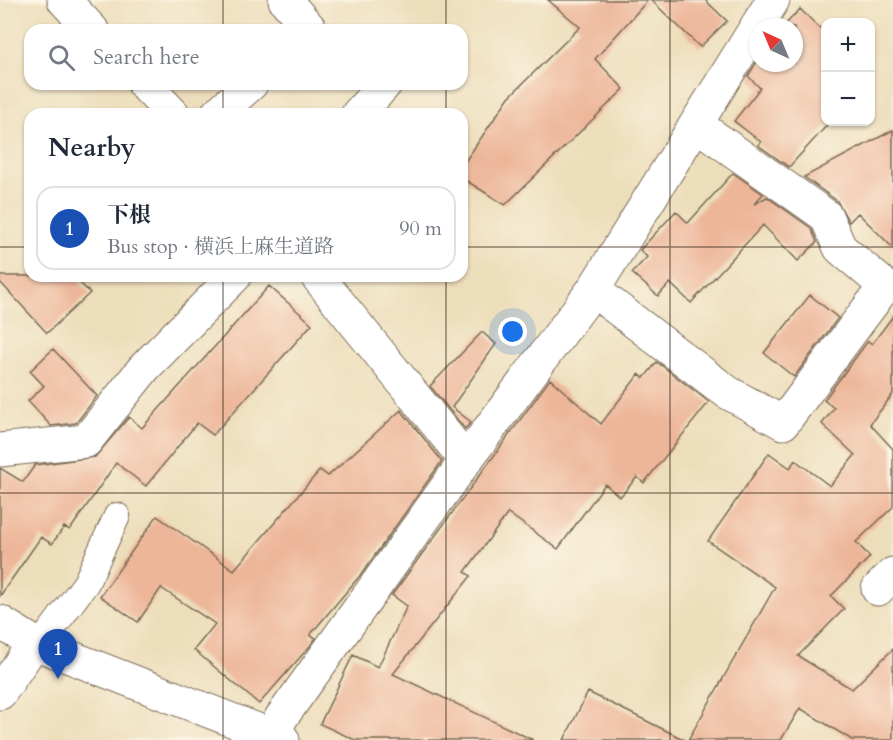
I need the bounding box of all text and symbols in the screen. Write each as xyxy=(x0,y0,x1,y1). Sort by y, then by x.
north arrow xyxy=(749,18,803,72)
map controls xyxy=(821,18,875,126)
button: + xyxy=(821,18,875,72)
search box xyxy=(24,24,468,90)
icon: search xyxy=(45,41,78,74)
text: Search here xyxy=(93,42,200,72)
button: − xyxy=(821,72,875,126)
text: Nearby xyxy=(48,130,136,165)
text: 下根 xyxy=(107,200,151,230)
text: 1 xyxy=(64,215,75,242)
text: 90 m xyxy=(399,215,442,242)
text: Bus stop · 横浜上麻生道路 xyxy=(107,233,334,260)
your location xyxy=(498,317,527,346)
pin: 1 xyxy=(38,630,78,679)

